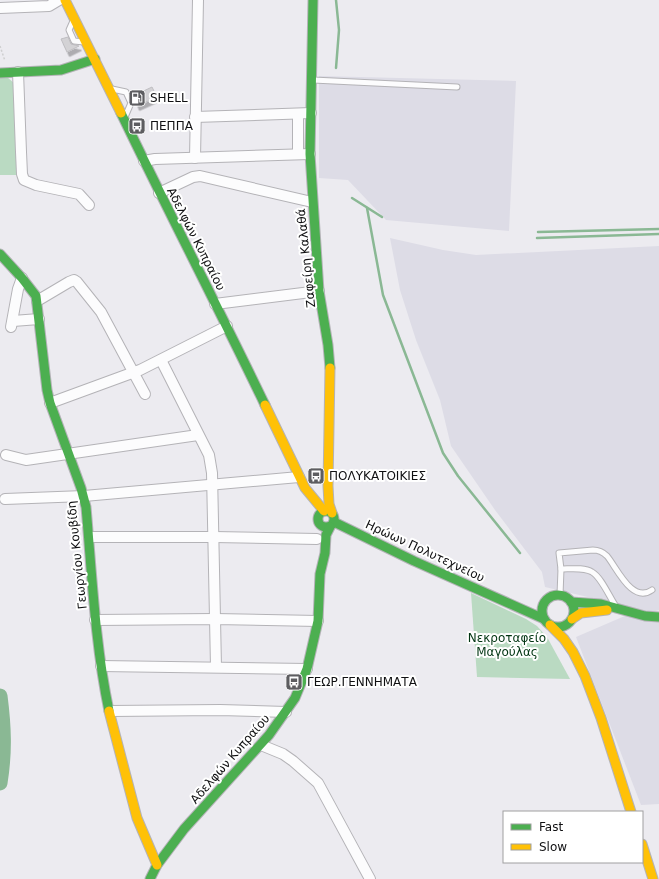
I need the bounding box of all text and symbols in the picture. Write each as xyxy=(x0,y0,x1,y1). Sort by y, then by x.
fuel station icon: SHELL xyxy=(127,88,147,108)
place label: SHELL xyxy=(150,91,188,105)
bus stop icon: ΠΕΠΠΑ xyxy=(127,116,147,136)
place label: ΠΕΠΠΑ xyxy=(150,119,194,133)
street label: Αδελφών Κυπραίου xyxy=(164,185,228,293)
street label: Ζαφείρη Καλαθά xyxy=(294,208,318,308)
bus stop icon: ΠΟΛΥΚΑΤΟΙΚΙΕΣ xyxy=(306,466,326,486)
place label: ΠΟΛΥΚΑΤΟΙΚΙΕΣ xyxy=(329,469,426,483)
street label: Γεωργίου Κουβίδη xyxy=(64,500,90,610)
street label: Ηρώων Πολυτεχνείου xyxy=(363,517,487,585)
park label: Νεκροταφείο Μαγούλας xyxy=(468,631,546,659)
bus stop icon: ΓΕΩΡ.ΓΕΝΝΗΜΑΤΑ xyxy=(284,672,304,692)
place label: ΓΕΩΡ.ΓΕΝΝΗΜΑΤΑ xyxy=(307,675,418,689)
street label: Αδελφών Κυπραίου xyxy=(187,712,273,806)
legend xyxy=(503,811,643,863)
text: Fast xyxy=(539,820,563,834)
text: Slow xyxy=(539,840,567,854)

